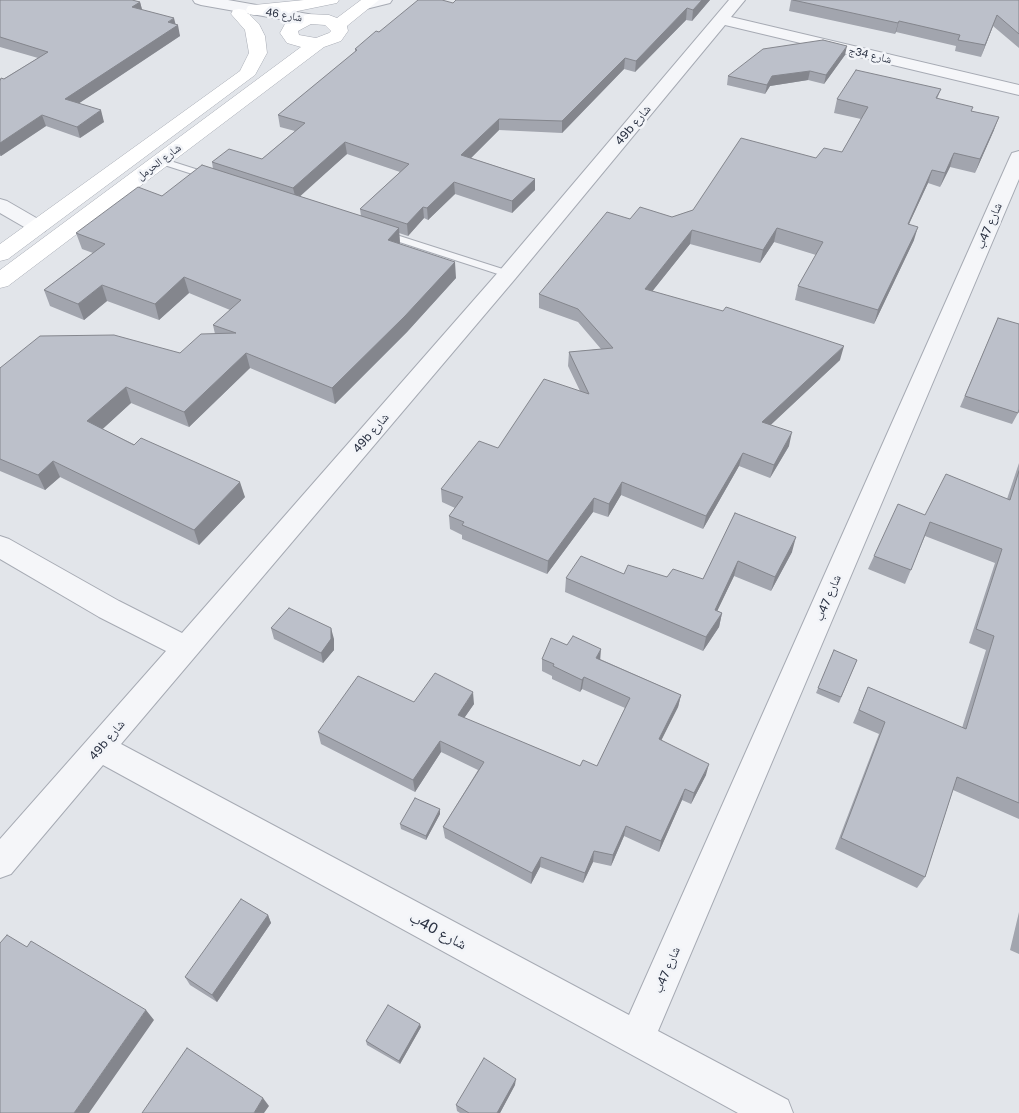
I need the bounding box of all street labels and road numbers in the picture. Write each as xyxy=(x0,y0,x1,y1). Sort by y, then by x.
street label: شارع 46 xyxy=(265,6,303,24)
street label: شارع 34ج xyxy=(847,44,893,66)
street label: 49b شارع xyxy=(612,102,654,148)
street label: شارع الحرمل xyxy=(134,141,184,183)
street label: شارع 47ب xyxy=(973,201,1005,251)
street label: 49b شارع xyxy=(350,410,392,456)
street label: شارع 47ب xyxy=(812,573,844,623)
street label: 49b شارع xyxy=(86,717,128,763)
street label: شارع 40ب xyxy=(406,908,470,954)
street label: شارع 47ب xyxy=(651,945,683,995)

